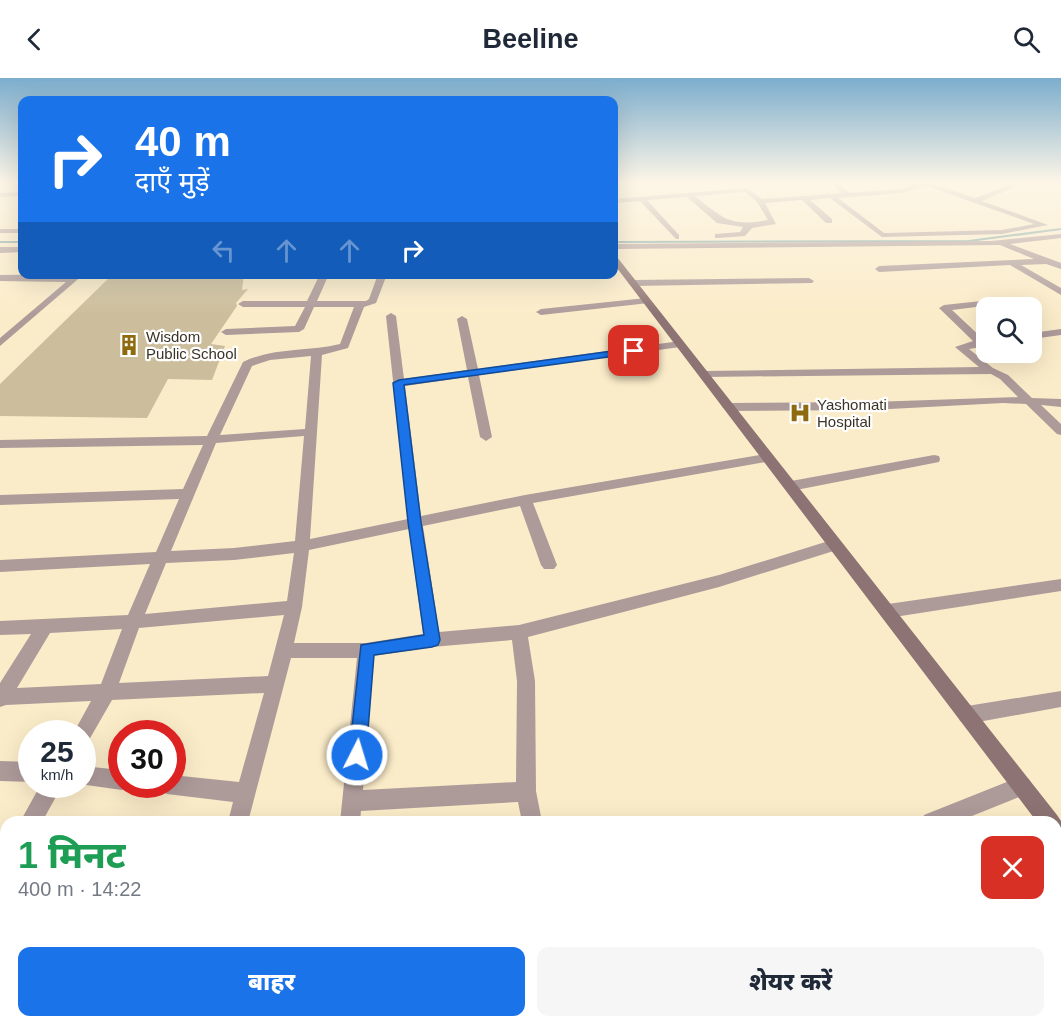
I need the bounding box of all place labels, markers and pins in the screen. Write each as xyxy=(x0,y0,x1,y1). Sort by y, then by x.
pin xyxy=(608,325,659,376)
place label: Wisdom Public School xyxy=(146,328,237,362)
building icon: Wisdom Public School xyxy=(117,333,141,357)
place label: Yashomati Hospital xyxy=(817,396,887,430)
hospital icon: Yashomati Hospital xyxy=(788,401,812,425)

